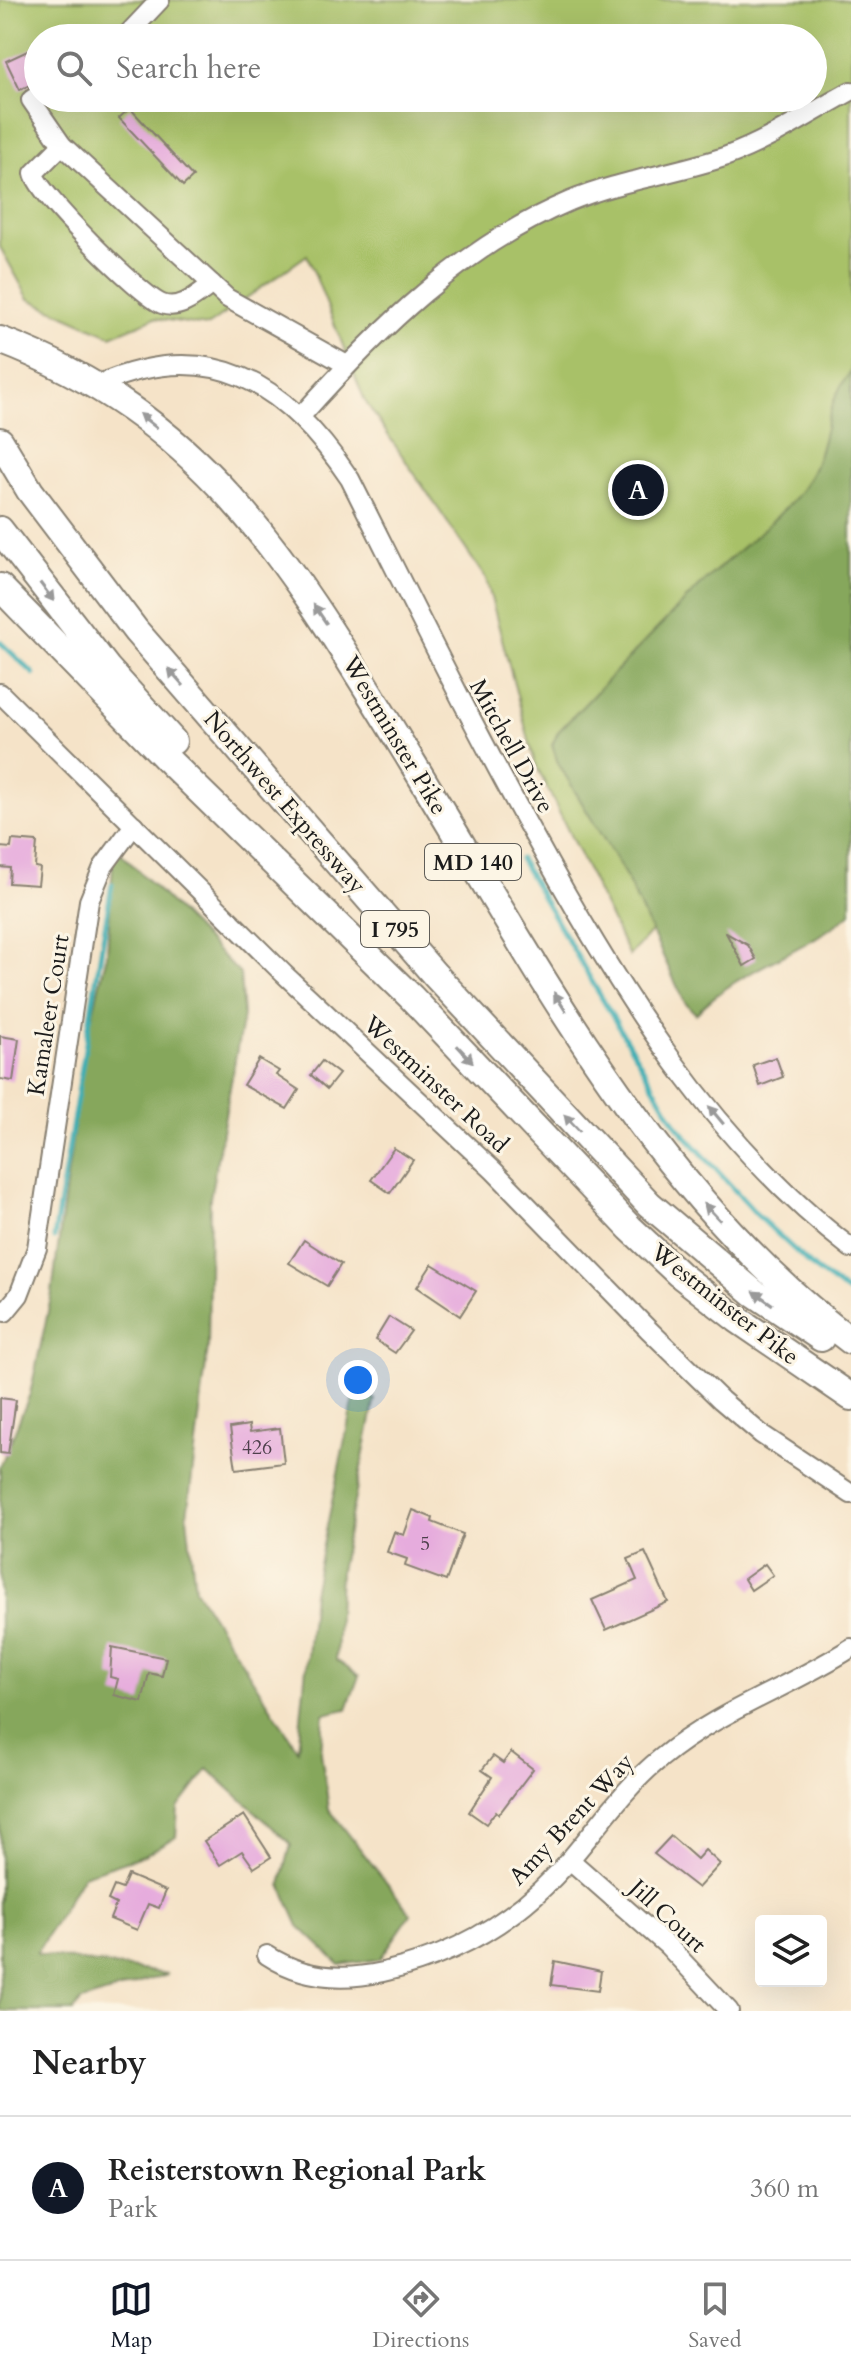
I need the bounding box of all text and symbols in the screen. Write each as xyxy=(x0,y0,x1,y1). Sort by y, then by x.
search box xyxy=(24,24,827,112)
icon: search xyxy=(52,46,96,90)
text: Search here xyxy=(116,48,261,89)
one-way arrow xyxy=(138,414,158,430)
pin: A xyxy=(612,460,664,520)
one-way arrow xyxy=(39,582,55,602)
one-way arrow xyxy=(313,603,327,625)
street label: Westminster Pike xyxy=(334,649,455,821)
one-way arrow xyxy=(168,668,185,688)
street label: Mitchell Drive xyxy=(461,673,562,819)
street label: Northwest Expressway xyxy=(196,704,374,901)
road number: MD 140 xyxy=(425,844,521,880)
road number: I 795 xyxy=(361,911,429,947)
street label: Kamaleer Court xyxy=(19,932,78,1098)
one-way arrow xyxy=(553,991,567,1013)
street label: Westminster Road xyxy=(355,1007,516,1161)
one-way arrow xyxy=(455,1044,473,1063)
one-way arrow xyxy=(708,1105,725,1125)
one-way arrow xyxy=(564,1113,582,1132)
one-way arrow xyxy=(703,1203,721,1222)
street label: Westminster Pike xyxy=(643,1235,806,1373)
one-way arrow xyxy=(753,1291,774,1306)
your location xyxy=(338,1360,378,1400)
house number: 426 xyxy=(242,1434,272,1461)
house number: 5 xyxy=(420,1530,430,1557)
street label: Amy Brent Way xyxy=(501,1746,642,1893)
street label: Jill Court xyxy=(620,1870,714,1961)
map controls xyxy=(755,1915,827,1987)
button: layers xyxy=(755,1915,827,1987)
text: Nearby xyxy=(32,2040,147,2086)
text: Reisterstown Regional Park xyxy=(108,2150,486,2191)
text: A xyxy=(48,2171,68,2206)
text: 360 m xyxy=(750,2171,819,2206)
text: Park xyxy=(108,2191,158,2226)
tab: Map xyxy=(109,2277,153,2355)
tab: Directions xyxy=(372,2277,469,2355)
tab: Saved xyxy=(688,2277,742,2355)

